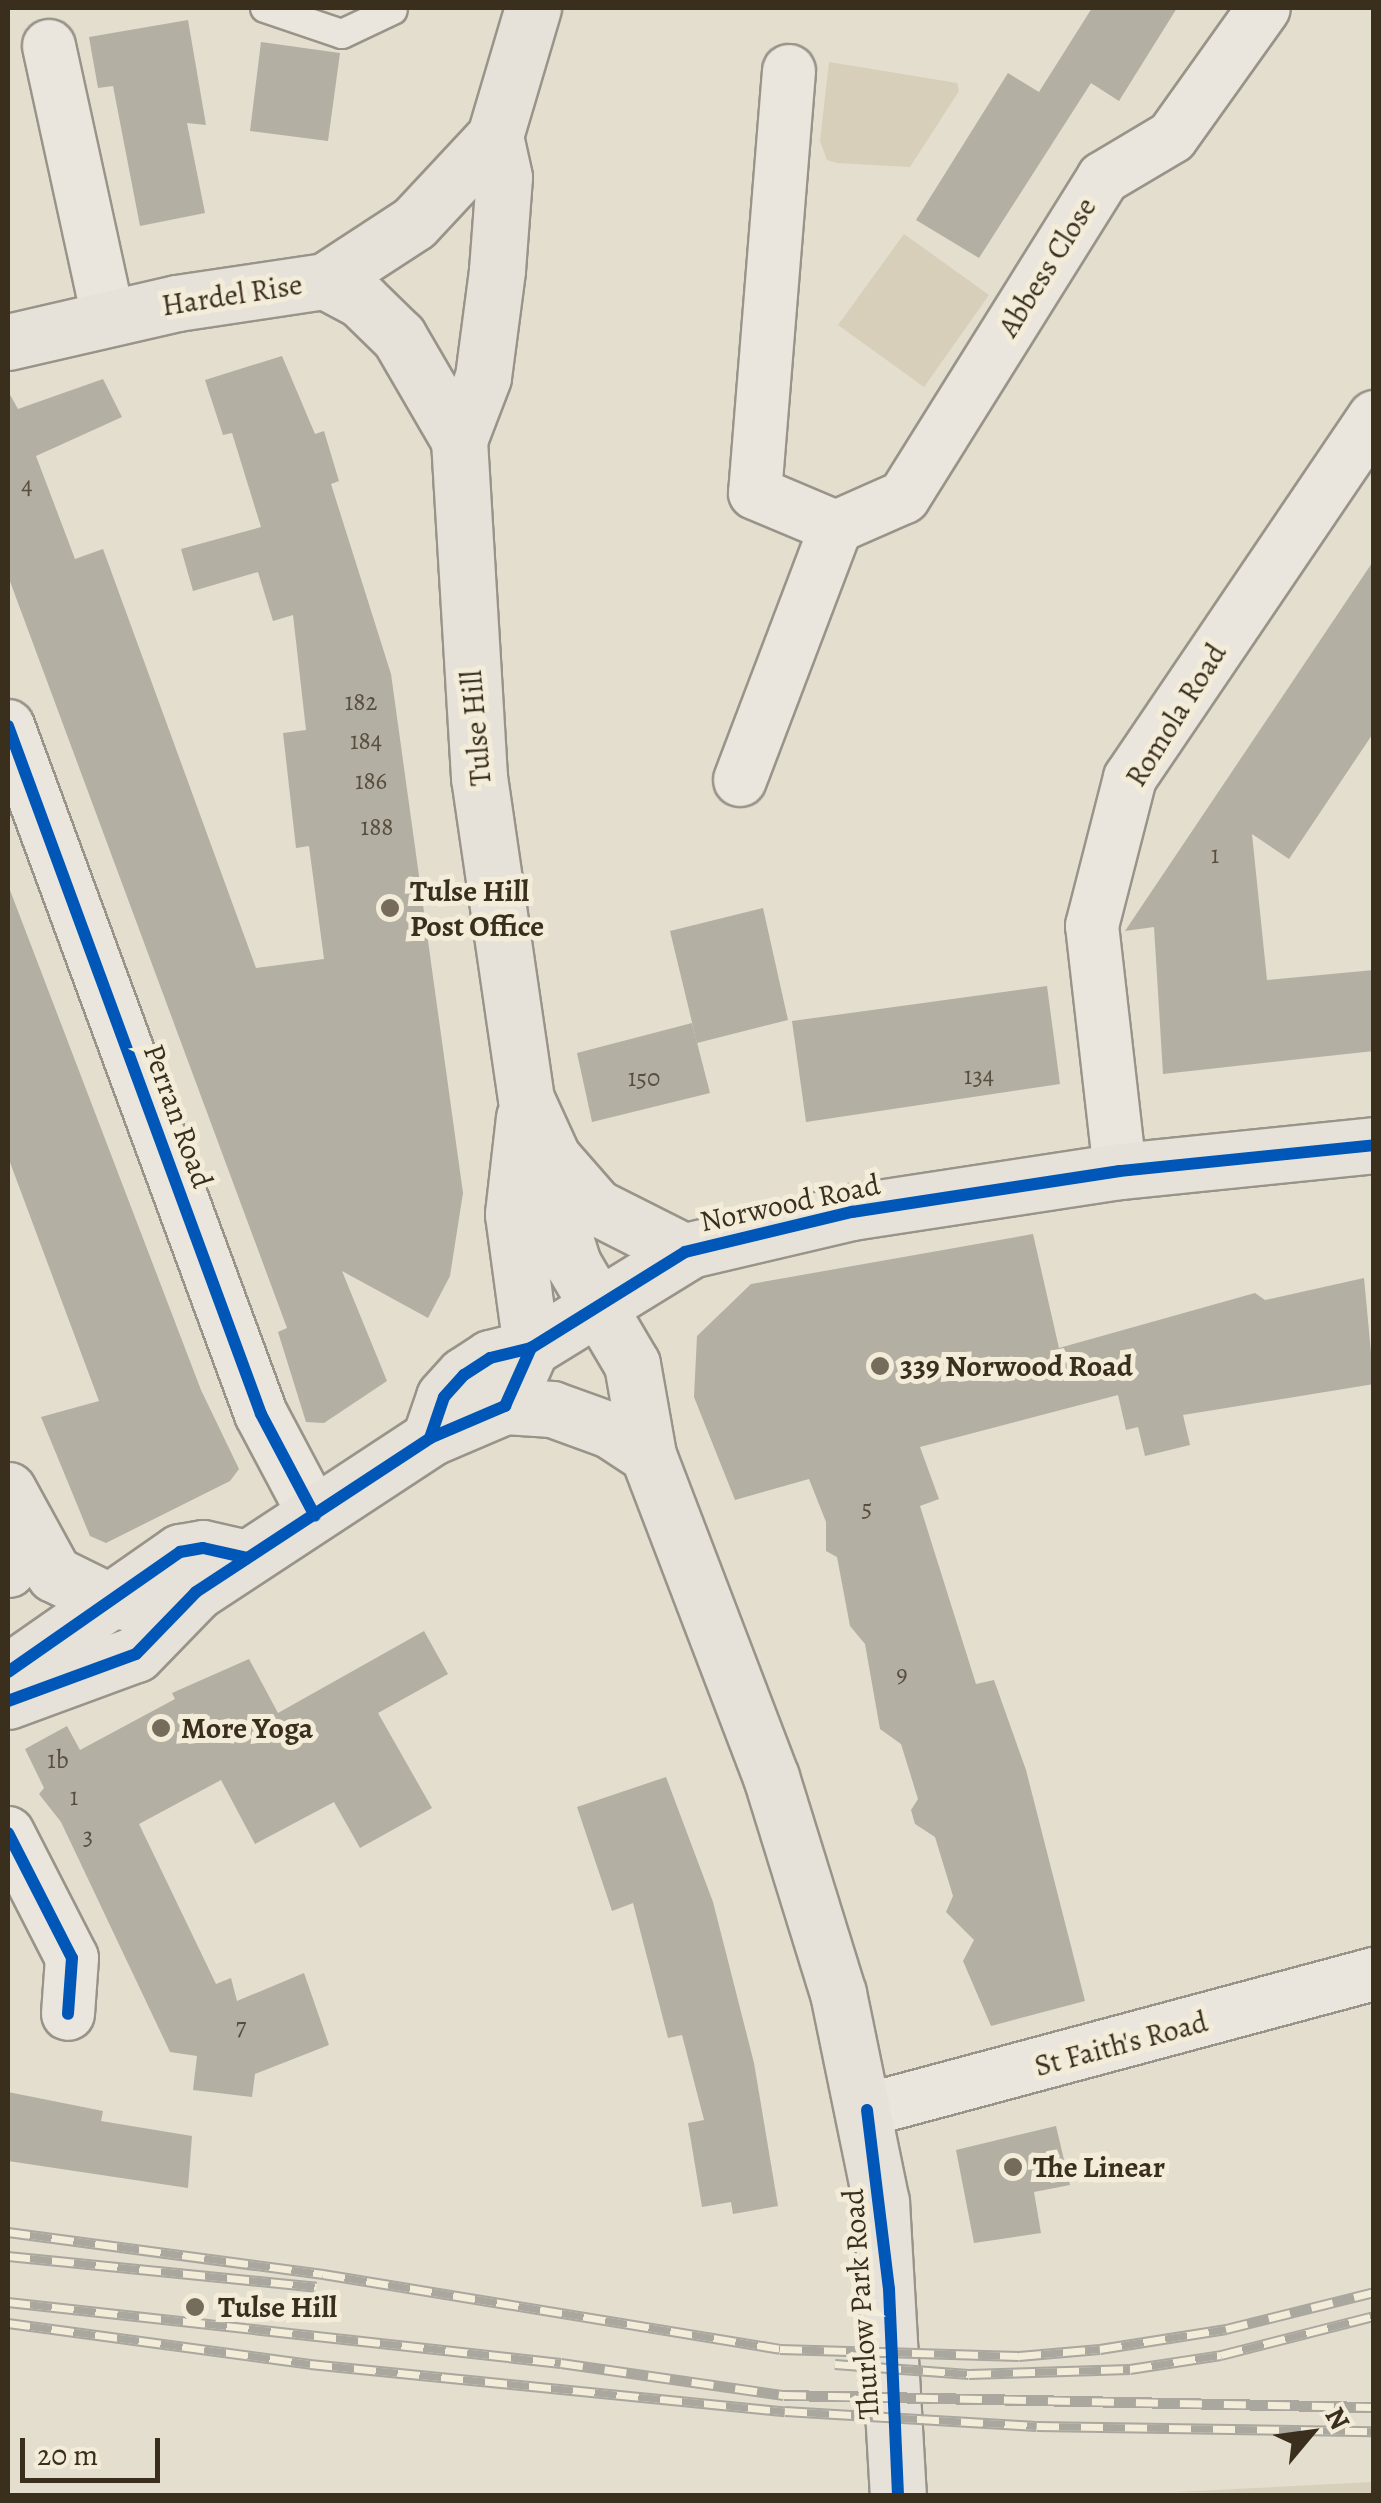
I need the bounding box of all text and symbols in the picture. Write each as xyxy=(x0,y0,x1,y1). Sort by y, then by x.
street label: Abbess Close xyxy=(990,191,1104,343)
street label: Hardel Rise xyxy=(159,266,305,324)
house number: 4 xyxy=(21,471,33,501)
street label: Romola Road xyxy=(1118,637,1234,793)
street label: Tulse Hill xyxy=(453,669,499,787)
house number: 182 xyxy=(345,687,377,717)
house number: 184 xyxy=(350,726,382,756)
house number: 186 xyxy=(355,766,387,796)
house number: 188 xyxy=(361,812,393,842)
house number: 1 xyxy=(1211,840,1219,870)
place label: Tulse Hill Post Office xyxy=(410,873,544,944)
marker: Tulse Hill Post Office xyxy=(379,897,401,919)
street label: Perran Road xyxy=(135,1039,221,1193)
house number: 134 xyxy=(964,1061,994,1091)
house number: 150 xyxy=(628,1063,660,1093)
street label: Norwood Road xyxy=(697,1166,883,1240)
place label: 339 Norwood Road xyxy=(900,1348,1133,1384)
marker: 339 Norwood Road xyxy=(869,1355,891,1377)
house number: 5 xyxy=(862,1493,872,1523)
house number: 9 xyxy=(896,1659,908,1689)
place label: More Yoga xyxy=(181,1710,313,1746)
marker: More Yoga xyxy=(150,1717,172,1739)
house number: 1b xyxy=(47,1745,69,1775)
house number: 1 xyxy=(70,1782,78,1812)
house number: 3 xyxy=(83,1821,93,1851)
street label: St Faith's Road xyxy=(1031,2004,1211,2084)
house number: 7 xyxy=(236,2012,246,2042)
place label: The Linear xyxy=(1033,2149,1165,2185)
marker: The Linear xyxy=(1002,2156,1024,2178)
street label: Thurlow Park Road xyxy=(835,2188,887,2420)
place label: Tulse Hill xyxy=(218,2289,337,2325)
marker: Tulse Hill xyxy=(182,2294,208,2320)
north arrow xyxy=(1261,2383,1361,2483)
text: N xyxy=(1316,2400,1359,2437)
scale bar xyxy=(25,2418,165,2480)
text: 20 m xyxy=(37,2435,98,2475)

